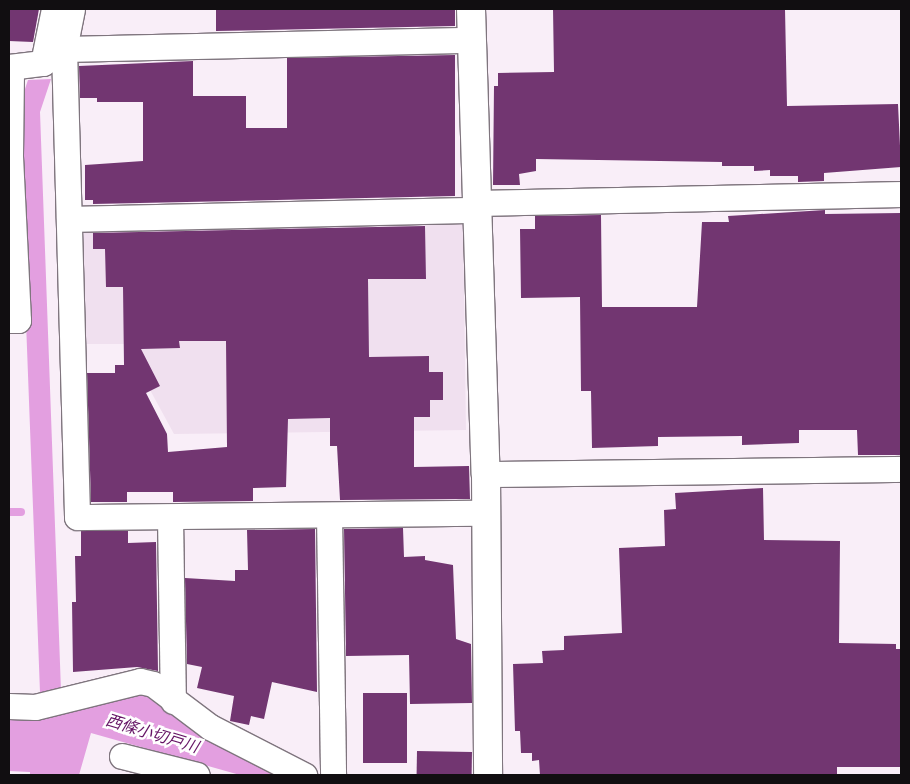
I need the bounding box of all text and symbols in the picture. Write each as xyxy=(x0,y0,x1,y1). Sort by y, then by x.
water label: 西條小切戸川 xyxy=(103,711,201,757)

